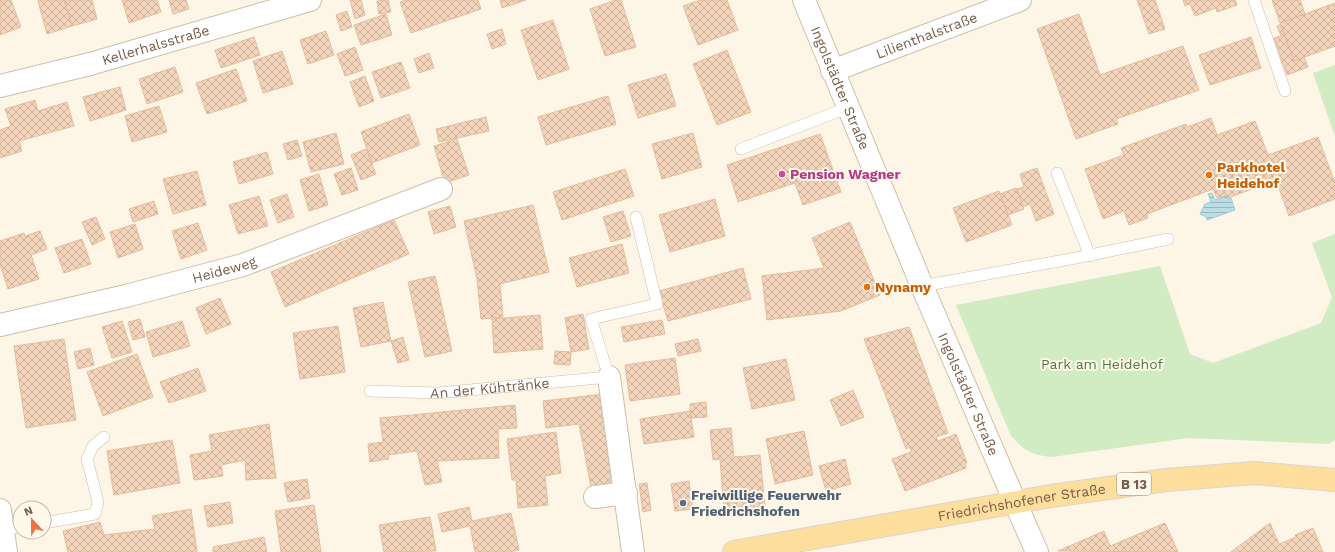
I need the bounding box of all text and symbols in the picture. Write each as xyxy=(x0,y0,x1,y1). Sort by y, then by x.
street label: Lilienthalstraße xyxy=(874,9,979,62)
street label: Kellerhalsstraße xyxy=(100,22,211,68)
street label: Ingolstädter Straße xyxy=(808,24,873,152)
place label: Parkhotel Heidehof xyxy=(1217,159,1285,191)
place label: Pension Wagner xyxy=(790,166,901,182)
marker: Pension Wagner xyxy=(777,169,787,179)
marker: Parkhotel Heidehof xyxy=(1204,170,1214,180)
street label: Heideweg xyxy=(191,252,259,286)
place label: Nynamy xyxy=(875,279,931,295)
marker: Nynamy xyxy=(862,282,872,292)
street label: Ingolstädter Straße xyxy=(935,330,1002,458)
park label: Park am Heidehof xyxy=(1041,356,1163,372)
street label: An der Kühtränke xyxy=(430,375,550,401)
road number: B 13 xyxy=(1117,473,1151,495)
street label: Friedrichshofener Straße xyxy=(936,480,1107,524)
place label: Freiwillige Feuerwehr Friedrichshofen xyxy=(691,487,841,519)
marker: Freiwillige Feuerwehr Friedrichshofen xyxy=(678,498,688,508)
north arrow xyxy=(12,500,52,540)
text: N xyxy=(22,504,35,519)

